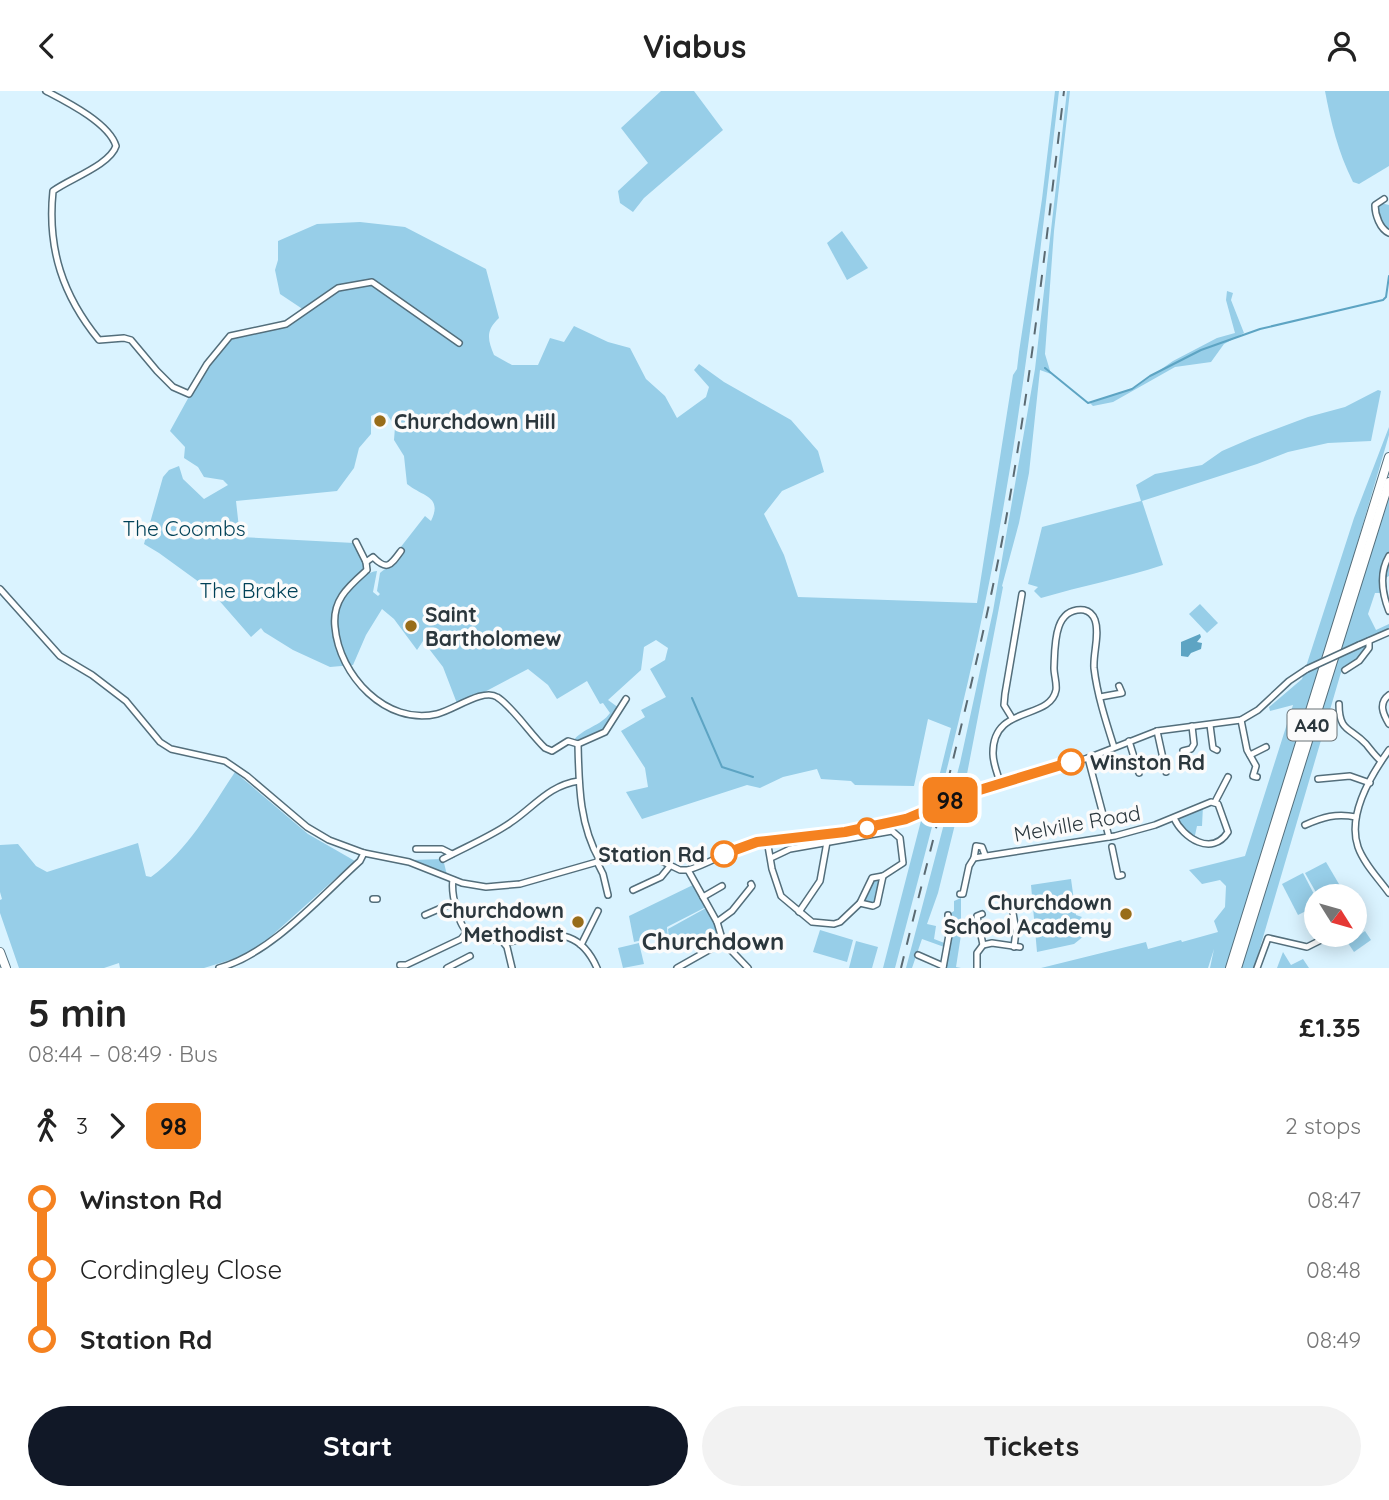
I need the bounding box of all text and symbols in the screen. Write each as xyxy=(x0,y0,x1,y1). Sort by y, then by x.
text: Viabus xyxy=(643,26,746,66)
icon: back xyxy=(28,27,66,65)
icon: person xyxy=(1323,27,1361,65)
place label: Churchdown Hill xyxy=(394,408,556,434)
marker: Churchdown Hill xyxy=(372,413,388,429)
park label: The Coombs xyxy=(122,515,246,541)
park label: The Brake xyxy=(199,577,299,603)
place label: Saint Bartholomew xyxy=(425,601,562,651)
marker: Saint Bartholomew xyxy=(403,618,419,634)
road number: A40 xyxy=(1288,709,1336,741)
marker: Winston Rd xyxy=(1058,749,1084,775)
place label: Winston Rd xyxy=(1090,749,1205,775)
line badge: 98 xyxy=(918,777,982,823)
text: 98 xyxy=(937,785,963,815)
street label: Melville Road xyxy=(1012,799,1142,847)
unlabelled marker xyxy=(857,818,877,838)
place label: Station Rd xyxy=(598,841,705,867)
marker: Station Rd xyxy=(711,841,737,867)
north arrow xyxy=(1304,884,1367,947)
map controls xyxy=(1304,884,1367,947)
place label: Churchdown School Academy xyxy=(944,889,1112,939)
place label: Churchdown Methodist xyxy=(439,897,564,947)
marker: Churchdown School Academy xyxy=(1118,906,1134,922)
marker: Churchdown Methodist xyxy=(570,914,586,930)
district label: Churchdown xyxy=(642,926,784,956)
text: 5 min xyxy=(28,989,127,1037)
text: £1.35 xyxy=(1299,1011,1361,1044)
text: 08:44 – 08:49 · Bus xyxy=(28,1039,218,1068)
icon: walk xyxy=(28,1107,66,1145)
icon: forward xyxy=(98,1107,136,1145)
text: 3 xyxy=(76,1111,88,1140)
text: 98 xyxy=(160,1111,187,1141)
text: 2 stops xyxy=(1285,1111,1361,1140)
text: Winston Rd xyxy=(80,1183,222,1216)
text: 08:47 xyxy=(1307,1185,1361,1214)
text: Cordingley Close xyxy=(80,1253,282,1286)
text: 08:48 xyxy=(1306,1255,1361,1284)
text: Station Rd xyxy=(80,1323,212,1356)
text: 08:49 xyxy=(1306,1325,1361,1354)
button: Start xyxy=(28,1406,688,1486)
button: Tickets xyxy=(702,1406,1361,1486)

